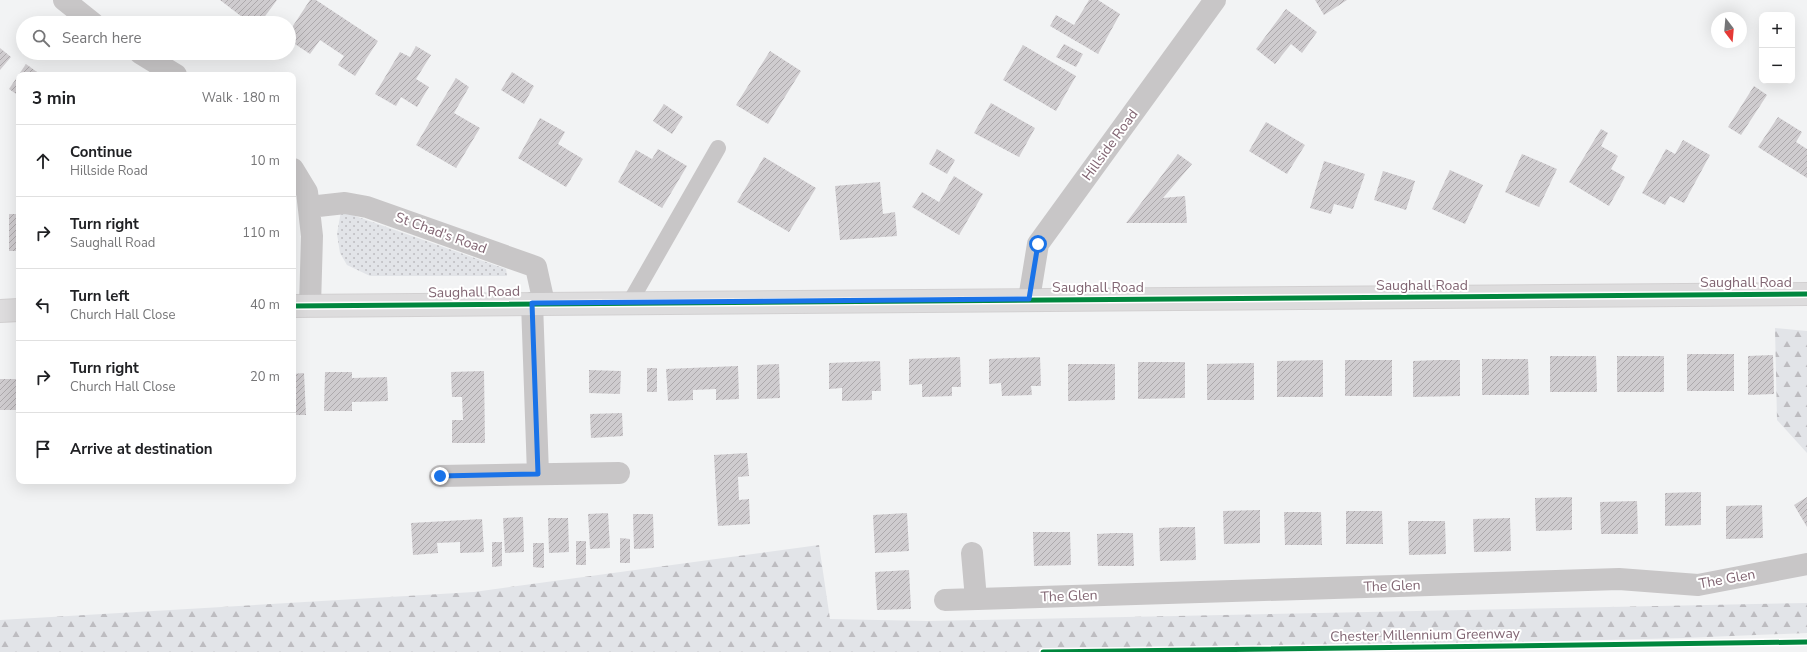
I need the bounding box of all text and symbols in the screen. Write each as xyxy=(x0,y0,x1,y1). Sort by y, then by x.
north arrow xyxy=(1711,12,1747,48)
map controls xyxy=(1759,12,1795,84)
button: + xyxy=(1759,12,1795,48)
search box xyxy=(16,16,296,60)
icon: search xyxy=(30,27,52,49)
text: Search here xyxy=(62,28,142,48)
button: − xyxy=(1759,48,1795,84)
text: 3 min xyxy=(32,87,76,110)
text: Walk · 180 m xyxy=(202,89,280,107)
street label: Hillside Road xyxy=(1078,105,1142,185)
text: Continue xyxy=(70,142,132,162)
icon: ahead xyxy=(32,150,54,172)
text: 10 m xyxy=(250,152,280,170)
text: Hillside Road xyxy=(70,162,148,180)
street label: St Chad's Road xyxy=(393,208,489,258)
text: Turn right xyxy=(70,214,139,234)
icon: right xyxy=(32,222,54,244)
text: 110 m xyxy=(242,224,280,242)
text: Saughall Road xyxy=(70,234,155,252)
route start xyxy=(1029,235,1047,253)
street label: Saughall Road xyxy=(1700,273,1792,292)
street label: Saughall Road xyxy=(1376,276,1468,295)
street label: Saughall Road xyxy=(1052,278,1144,297)
street label: Saughall Road xyxy=(428,282,520,302)
text: Turn left xyxy=(70,286,129,306)
icon: left xyxy=(32,294,54,316)
text: 40 m xyxy=(250,296,280,314)
text: Church Hall Close xyxy=(70,306,176,324)
text: Turn right xyxy=(70,358,139,378)
icon: right xyxy=(32,366,54,388)
text: 20 m xyxy=(250,368,280,386)
text: Church Hall Close xyxy=(70,378,176,396)
icon: arrive xyxy=(32,438,54,460)
text: Arrive at destination xyxy=(70,439,213,459)
route end xyxy=(431,467,449,485)
street label: The Glen xyxy=(1697,565,1757,593)
street label: The Glen xyxy=(1363,576,1421,596)
street label: The Glen xyxy=(1040,586,1098,606)
street label: Chester Millennium Greenway xyxy=(1330,624,1521,646)

